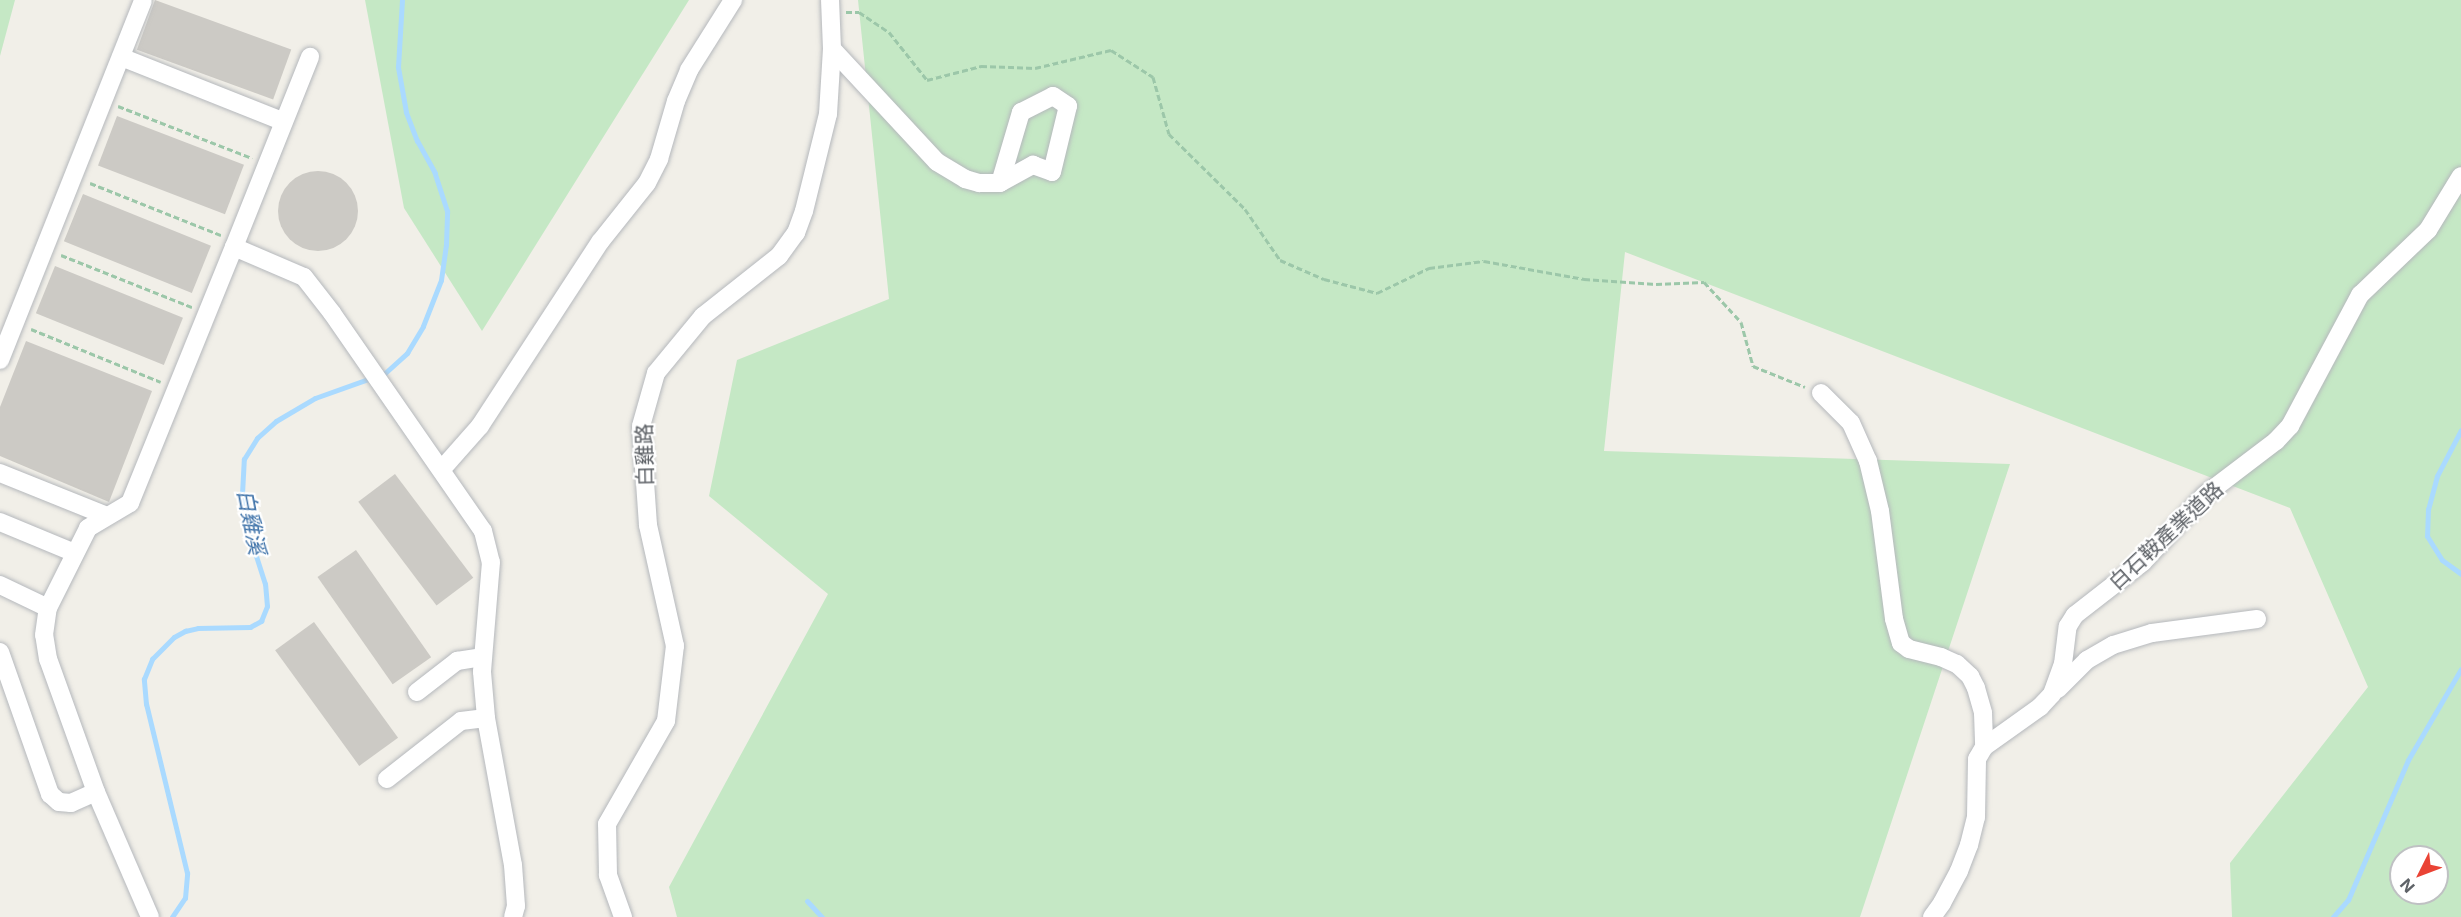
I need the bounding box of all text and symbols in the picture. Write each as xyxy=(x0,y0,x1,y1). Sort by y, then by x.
street label: 白雞路 xyxy=(632,423,658,487)
street label: 白石鞍產業道路 xyxy=(2104,477,2228,595)
water label: 白雞溪 xyxy=(232,487,270,557)
north arrow xyxy=(2389,845,2449,905)
text: N xyxy=(2396,874,2419,897)

